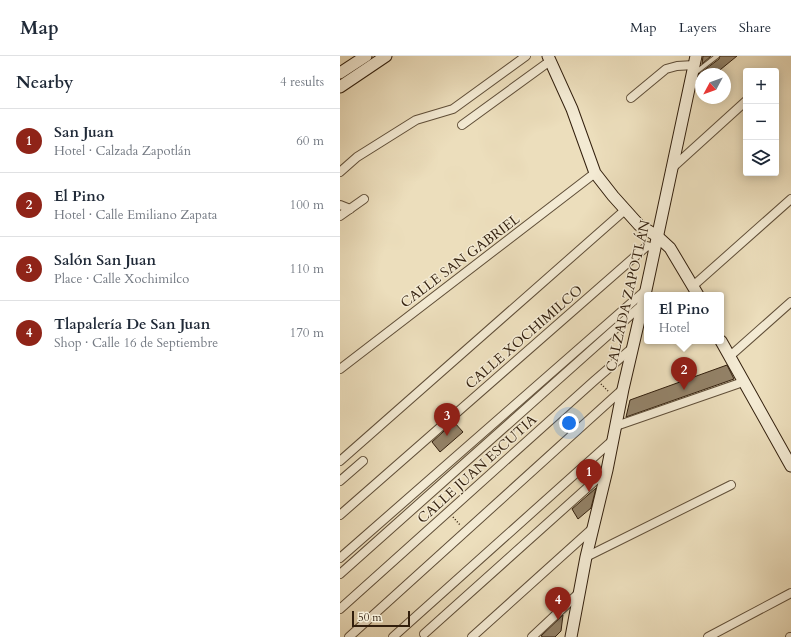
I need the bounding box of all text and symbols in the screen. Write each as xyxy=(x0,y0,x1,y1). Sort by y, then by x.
text: Map xyxy=(20,15,59,41)
text: Map xyxy=(630,18,657,37)
text: Layers xyxy=(679,18,717,37)
text: Share xyxy=(739,18,771,37)
north arrow xyxy=(695,68,731,104)
map controls xyxy=(743,68,779,176)
button: + xyxy=(743,68,779,104)
text: Nearby xyxy=(16,71,73,94)
text: 4 results xyxy=(280,73,324,91)
button: − xyxy=(743,104,779,140)
text: San Juan xyxy=(54,122,114,142)
text: 1 xyxy=(26,132,32,150)
text: 60 m xyxy=(296,132,324,150)
button: layers xyxy=(743,140,779,176)
text: Hotel · Calzada Zapotlán xyxy=(54,142,191,160)
text: El Pino xyxy=(54,186,105,206)
text: 2 xyxy=(26,196,32,214)
text: 100 m xyxy=(290,196,324,214)
text: Hotel · Calle Emiliano Zapata xyxy=(54,206,217,224)
street label: CALLE SAN GABRIEL xyxy=(396,210,524,312)
street label: CALZADA ZAPOTLÁN xyxy=(601,218,655,374)
text: Salón San Juan xyxy=(54,250,156,270)
text: 3 xyxy=(26,260,32,278)
text: 110 m xyxy=(290,260,324,278)
text: Place · Calle Xochimilco xyxy=(54,270,189,288)
street label: CALLE XOCHIMILCO xyxy=(461,281,587,393)
popup xyxy=(644,292,724,344)
text: El Pino xyxy=(659,299,709,319)
text: Tlapalería De San Juan xyxy=(54,314,210,334)
text: Hotel xyxy=(659,319,690,337)
text: 4 xyxy=(26,324,32,342)
text: 170 m xyxy=(290,324,324,342)
text: Shop · Calle 16 de Septiembre xyxy=(54,334,218,352)
pin: 2 xyxy=(671,357,697,390)
pin: 3 xyxy=(434,403,460,436)
street label: CALLE JUAN ESCUTIA xyxy=(413,410,541,528)
your location xyxy=(559,413,579,433)
pin: 1 xyxy=(576,459,602,492)
pin: 4 xyxy=(545,587,571,620)
scale bar xyxy=(352,609,410,628)
text: 50 m xyxy=(358,610,382,625)

